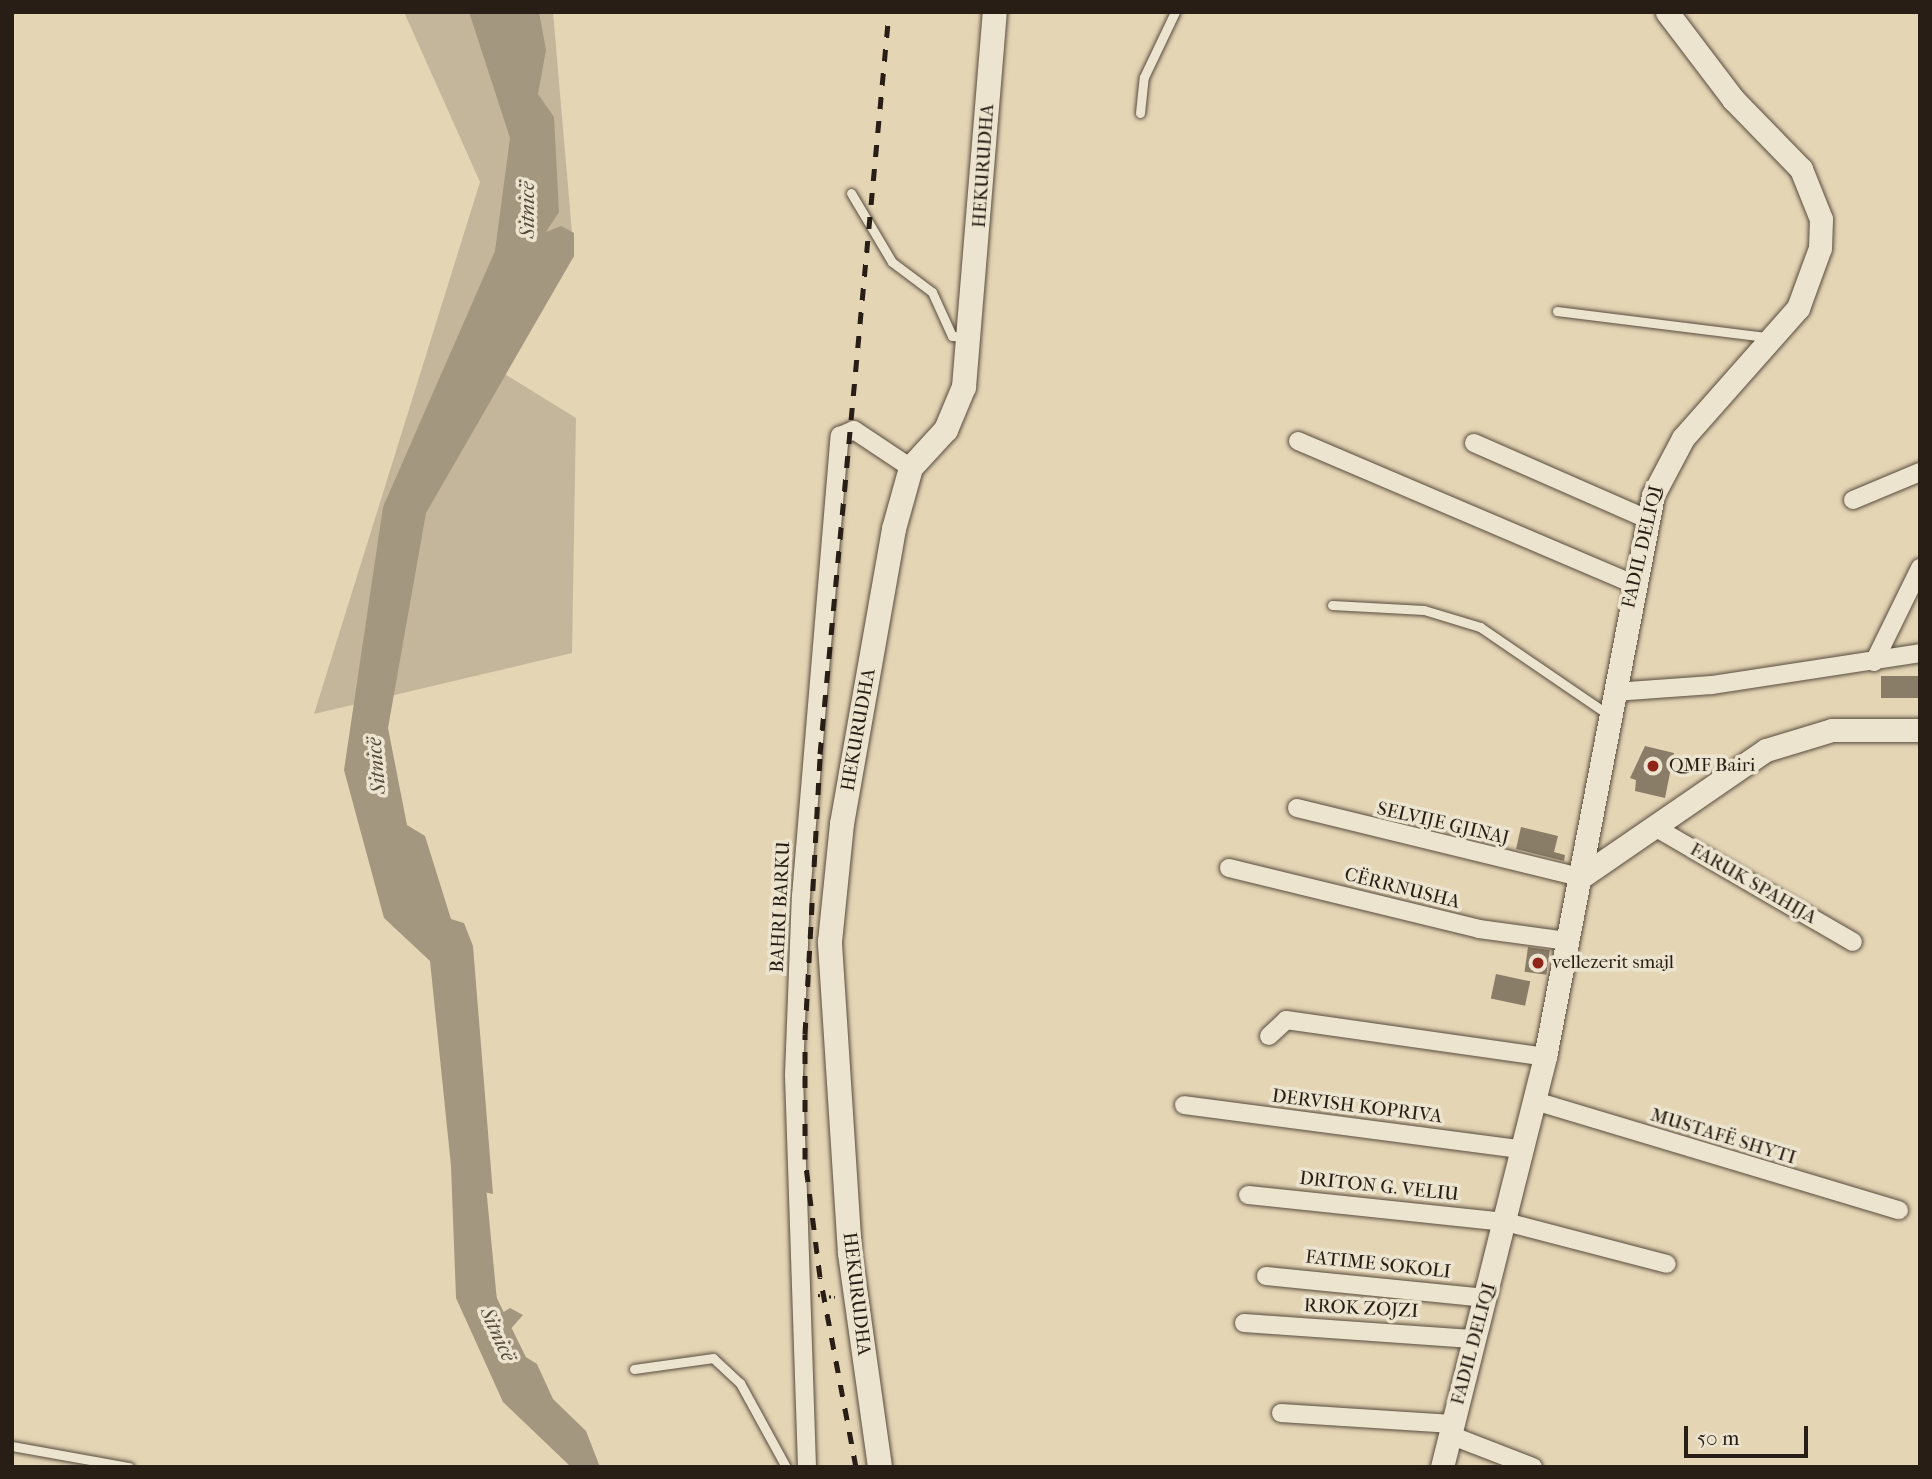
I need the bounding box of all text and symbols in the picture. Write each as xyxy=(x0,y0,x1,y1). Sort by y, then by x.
street label: HEKURUDHA xyxy=(968,103,1000,229)
water label: Sitnicë xyxy=(514,182,540,238)
street label: FADIL DELIQI xyxy=(1618,483,1668,611)
street label: HEKURUDHA xyxy=(837,667,881,793)
water label: Sitnicë xyxy=(361,737,391,795)
place label: QMF Bairi xyxy=(1669,755,1755,777)
marker: QMF Bairi xyxy=(1643,756,1663,776)
street label: SELVIJE GJINAJ xyxy=(1375,798,1511,850)
street label: FARUK SPAHIJA xyxy=(1686,838,1820,930)
street label: BAHRI BARKU xyxy=(766,841,796,973)
street label: CËRRNUSHA xyxy=(1342,864,1462,914)
place label: vellezerit smajl xyxy=(1552,952,1674,974)
marker: vellezerit smajl xyxy=(1530,955,1546,971)
street label: DERVISH KOPRIVA xyxy=(1271,1085,1443,1129)
street label: MUSTAFË SHYTI xyxy=(1648,1104,1798,1170)
street label: DRITON G. VELIU xyxy=(1298,1167,1460,1207)
street label: HEKURUDHA xyxy=(837,1231,875,1357)
street label: FATIME SOKOLI xyxy=(1304,1246,1452,1284)
street label: FADIL DELIQI xyxy=(1447,1280,1501,1408)
street label: RROK ZOJZI xyxy=(1303,1295,1419,1323)
water label: Sitnicë xyxy=(475,1303,521,1365)
scale bar xyxy=(1687,1412,1811,1456)
text: 50 m xyxy=(1697,1426,1740,1450)

